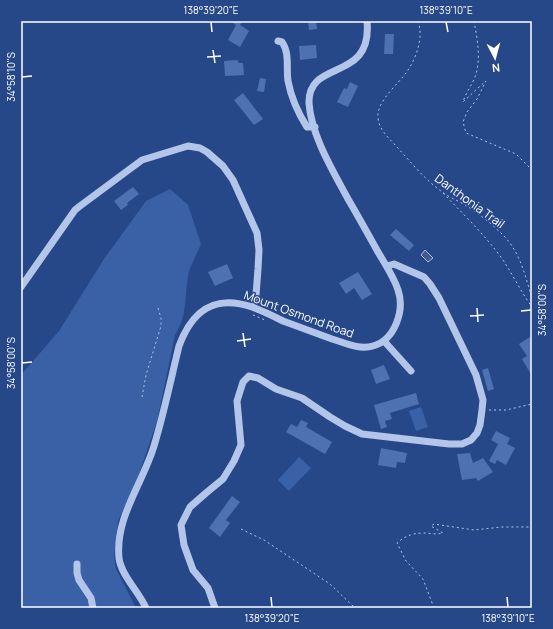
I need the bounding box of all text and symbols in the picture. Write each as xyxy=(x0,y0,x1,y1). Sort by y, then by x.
text: 138°39'20"E xyxy=(183,3,239,17)
text: 138°39'10"E xyxy=(419,3,473,17)
north arrow xyxy=(475,38,515,78)
text: 34°58'10"S xyxy=(4,52,18,102)
text: N xyxy=(491,61,501,76)
street label: Danthonia Trail xyxy=(432,170,508,232)
text: 34°58'00"S xyxy=(535,284,549,336)
street label: Mount Osmond Road xyxy=(242,286,356,342)
text: 34°58'00"S xyxy=(4,337,18,389)
text: 138°39'20"E xyxy=(244,611,300,625)
text: 138°39'10"E xyxy=(481,611,535,625)

